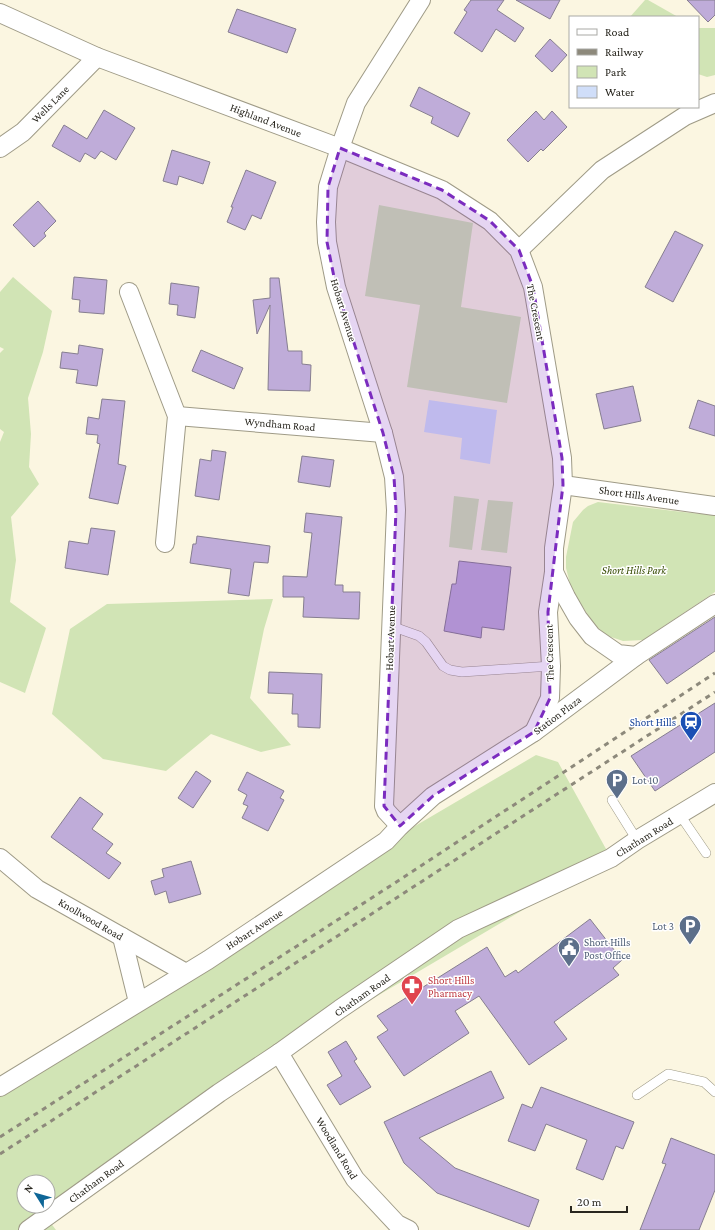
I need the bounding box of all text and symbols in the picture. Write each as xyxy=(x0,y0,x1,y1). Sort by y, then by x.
legend xyxy=(569,16,699,108)
text: Road xyxy=(605,25,630,39)
text: Railway xyxy=(605,45,644,59)
text: Park xyxy=(605,65,627,79)
street label: Wells Lane xyxy=(29,83,71,125)
text: Water xyxy=(605,85,635,99)
street label: Highland Avenue xyxy=(228,101,304,140)
street label: Hobart Avenue xyxy=(329,277,359,343)
street label: The Crescent xyxy=(525,283,547,341)
street label: Wyndham Road xyxy=(244,415,316,434)
street label: Short Hills Avenue xyxy=(598,483,680,507)
park label: Short Hills Park xyxy=(602,564,667,576)
street label: Hobart Avenue xyxy=(383,605,397,671)
street label: The Crescent xyxy=(542,624,555,682)
street label: Station Plaza xyxy=(531,693,583,737)
station icon: Short Hills xyxy=(678,709,704,742)
place label: Short Hills xyxy=(630,716,676,728)
parking icon: Lot 10 xyxy=(604,767,630,800)
place label: Lot 10 xyxy=(632,774,659,786)
street label: Chatham Road xyxy=(613,814,675,859)
street label: Knollwood Road xyxy=(57,896,126,942)
street label: Hobart Avenue xyxy=(223,906,285,952)
parking icon: Lot 3 xyxy=(677,913,703,946)
place label: Lot 3 xyxy=(652,920,674,932)
public building icon: Short Hills Post Office xyxy=(556,935,582,968)
place label: Short Hills Post Office xyxy=(584,936,631,961)
street label: Chatham Road xyxy=(332,971,392,1019)
pharmacy icon: Short Hills Pharmacy xyxy=(399,973,425,1006)
place label: Short Hills Pharmacy xyxy=(428,974,474,1000)
street label: Woodland Road xyxy=(314,1115,360,1181)
street label: Chatham Road xyxy=(66,1157,126,1205)
north arrow xyxy=(16,1174,56,1214)
text: N xyxy=(21,1181,35,1195)
scale bar xyxy=(571,1188,627,1214)
text: 20 m xyxy=(577,1195,602,1209)

